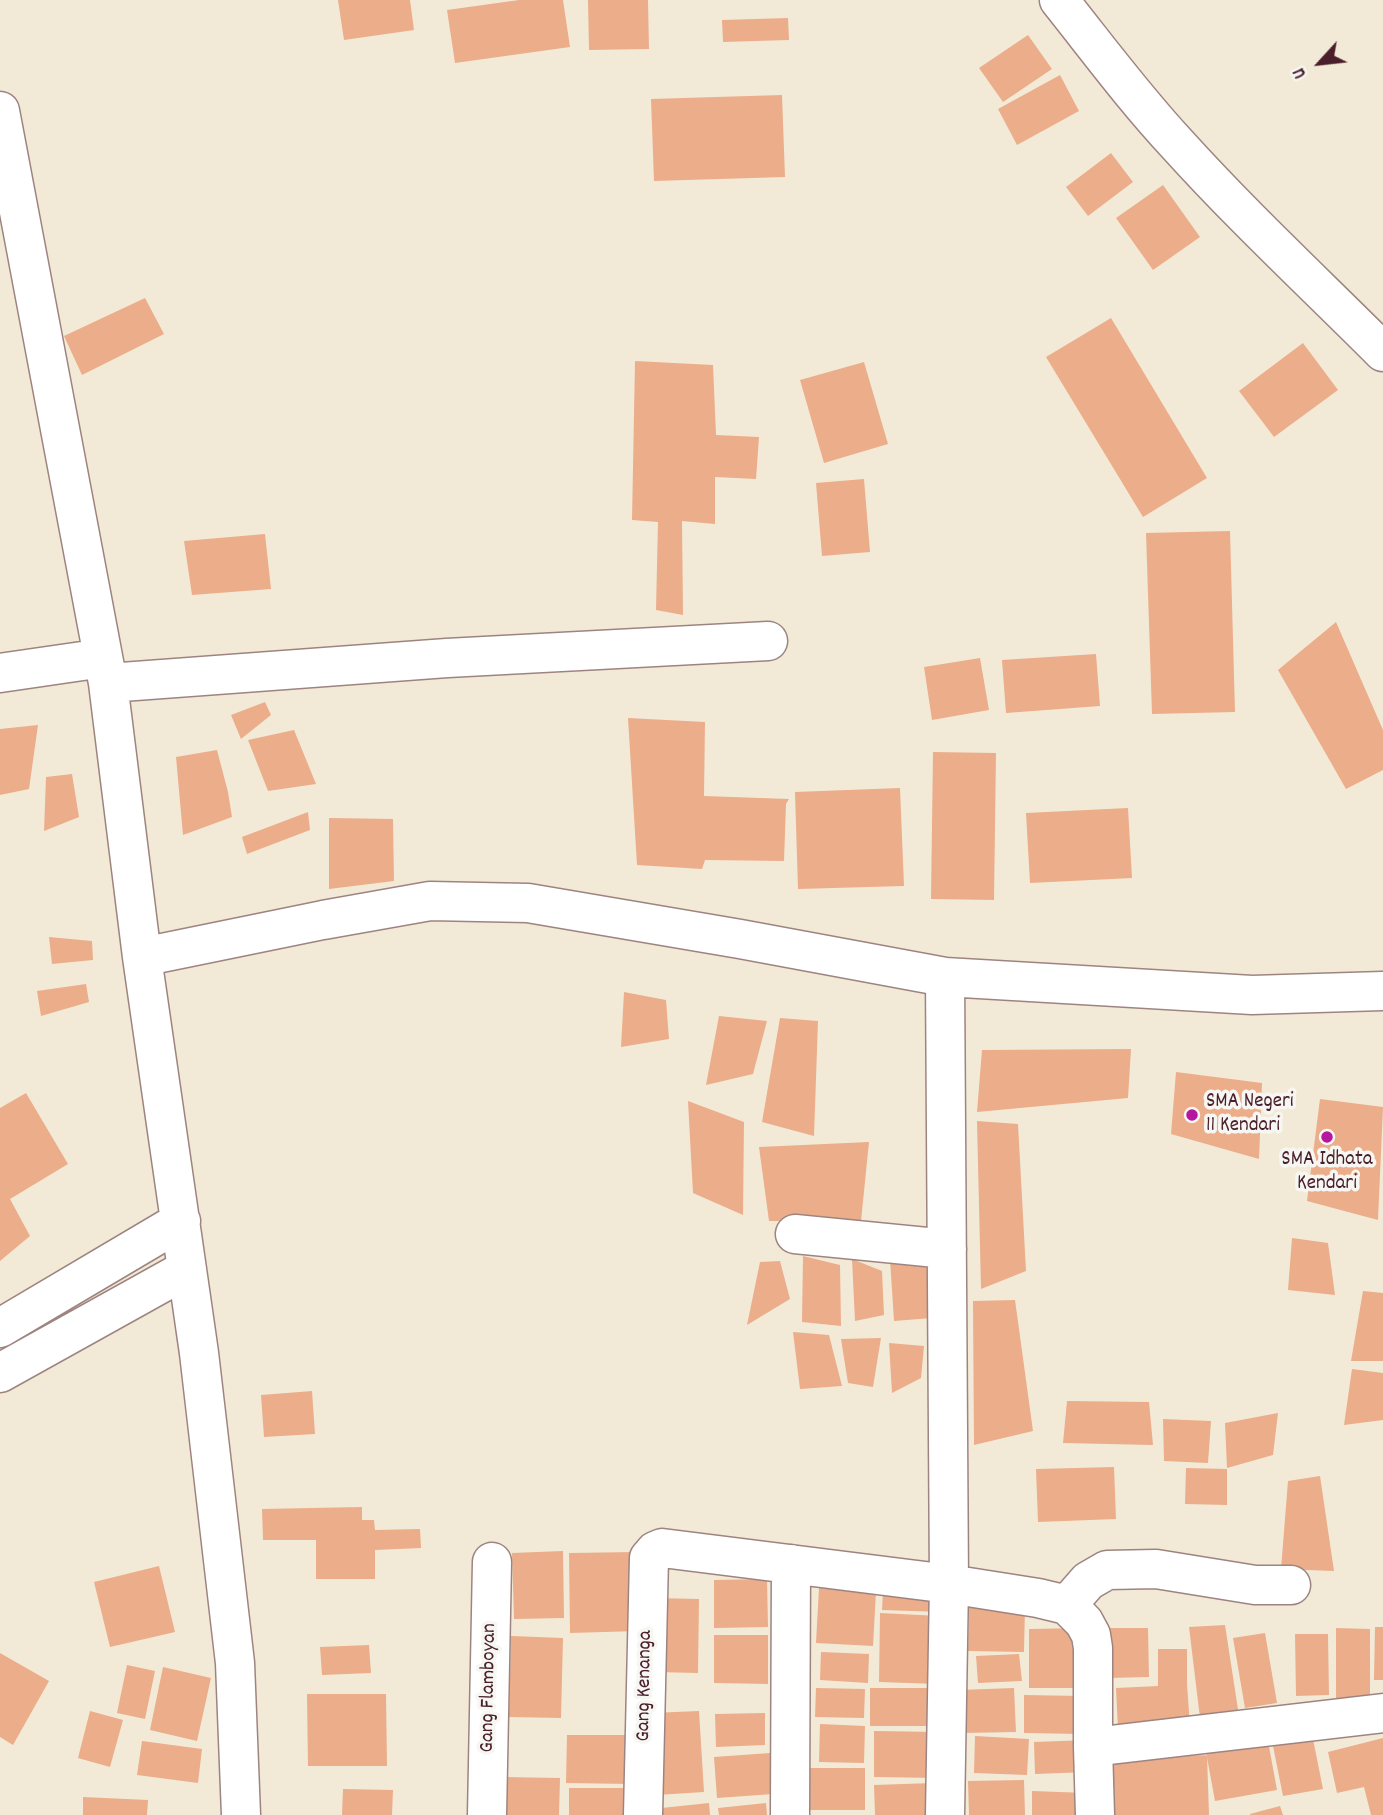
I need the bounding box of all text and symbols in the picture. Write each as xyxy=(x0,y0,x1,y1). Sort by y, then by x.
north arrow xyxy=(1285,28,1355,98)
text: U xyxy=(1287,63,1315,83)
place label: SMA Negeri 11 Kendari xyxy=(1206,1090,1294,1140)
marker: SMA Negeri 11 Kendari xyxy=(1184,1107,1200,1123)
marker: SMA Idhata Kendari xyxy=(1319,1129,1335,1145)
place label: SMA Idhata Kendari xyxy=(1281,1148,1373,1198)
street label: Gang Flamboyan xyxy=(476,1623,504,1753)
street label: Gang Kenanga xyxy=(632,1630,660,1742)

